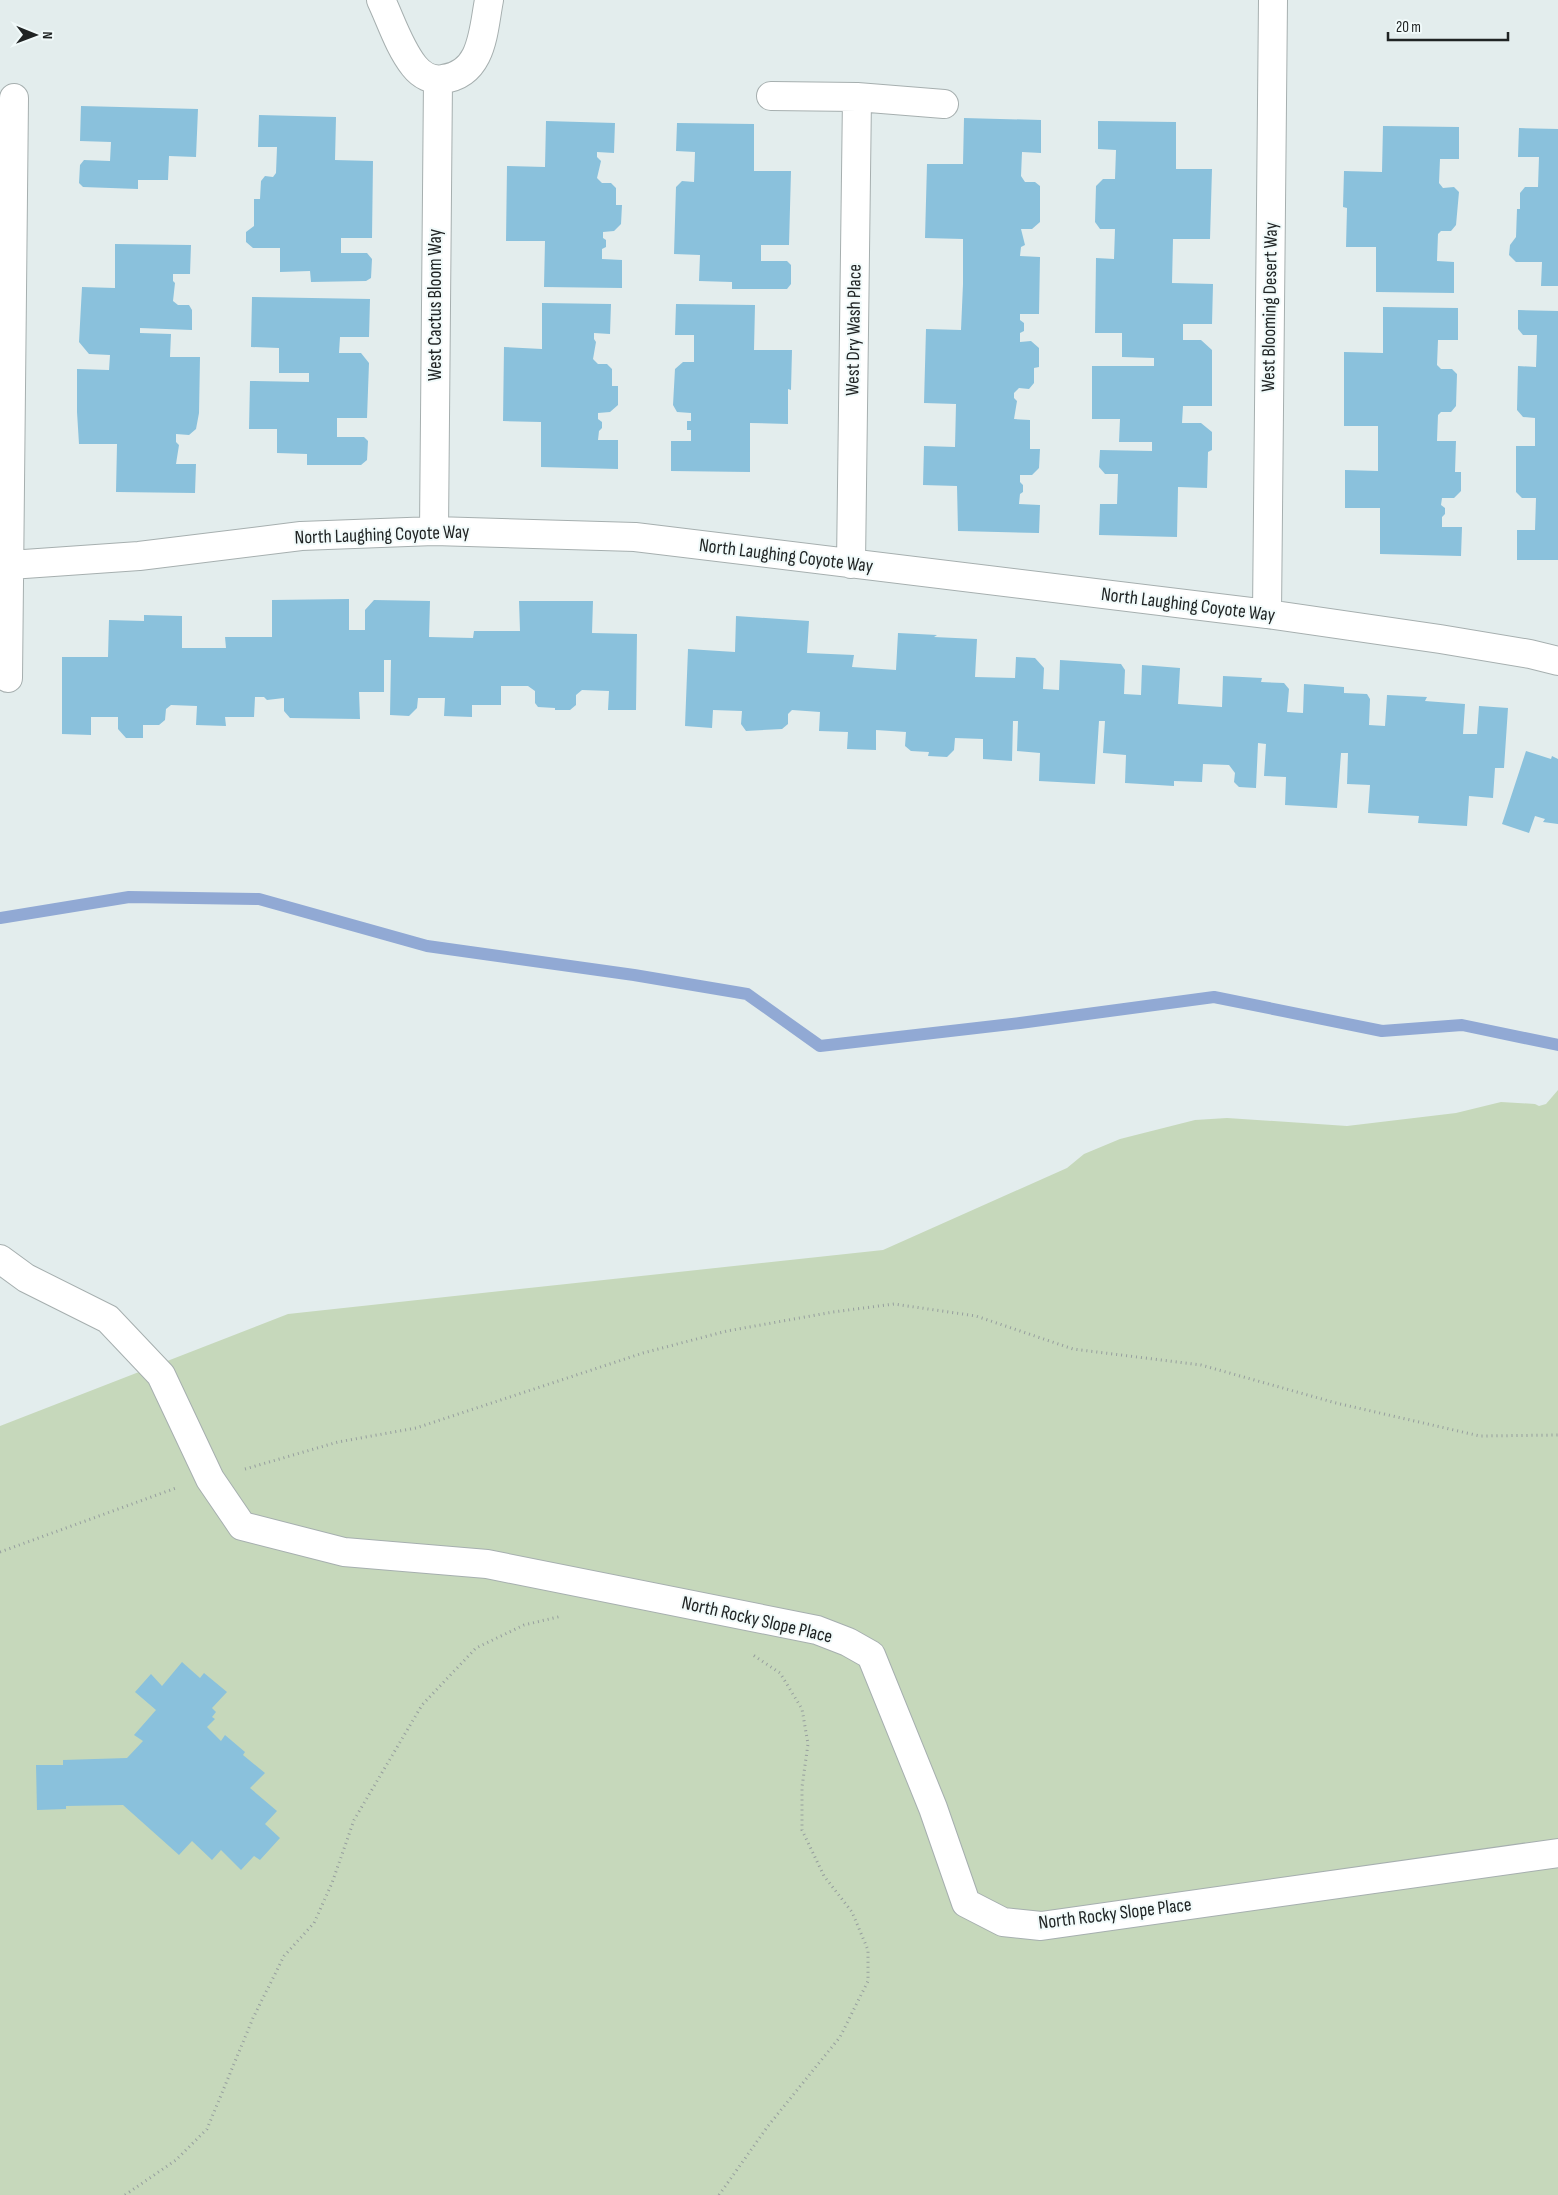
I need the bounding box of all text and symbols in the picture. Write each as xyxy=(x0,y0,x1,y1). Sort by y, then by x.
north arrow xyxy=(10,10,60,60)
scale bar xyxy=(1388,10,1508,42)
text: 20 m xyxy=(1396,18,1421,37)
text: N xyxy=(39,31,56,39)
street label: West Blooming Desert Way xyxy=(1257,221,1283,392)
street label: West Cactus Bloom Way xyxy=(424,228,447,381)
street label: West Dry Wash Place xyxy=(841,264,867,396)
street label: North Laughing Coyote Way xyxy=(294,520,471,550)
street label: North Laughing Coyote Way xyxy=(698,534,875,578)
street label: North Laughing Coyote Way xyxy=(1100,583,1277,627)
street label: North Rocky Slope Place xyxy=(679,1591,835,1649)
street label: North Rocky Slope Place xyxy=(1037,1893,1193,1935)

